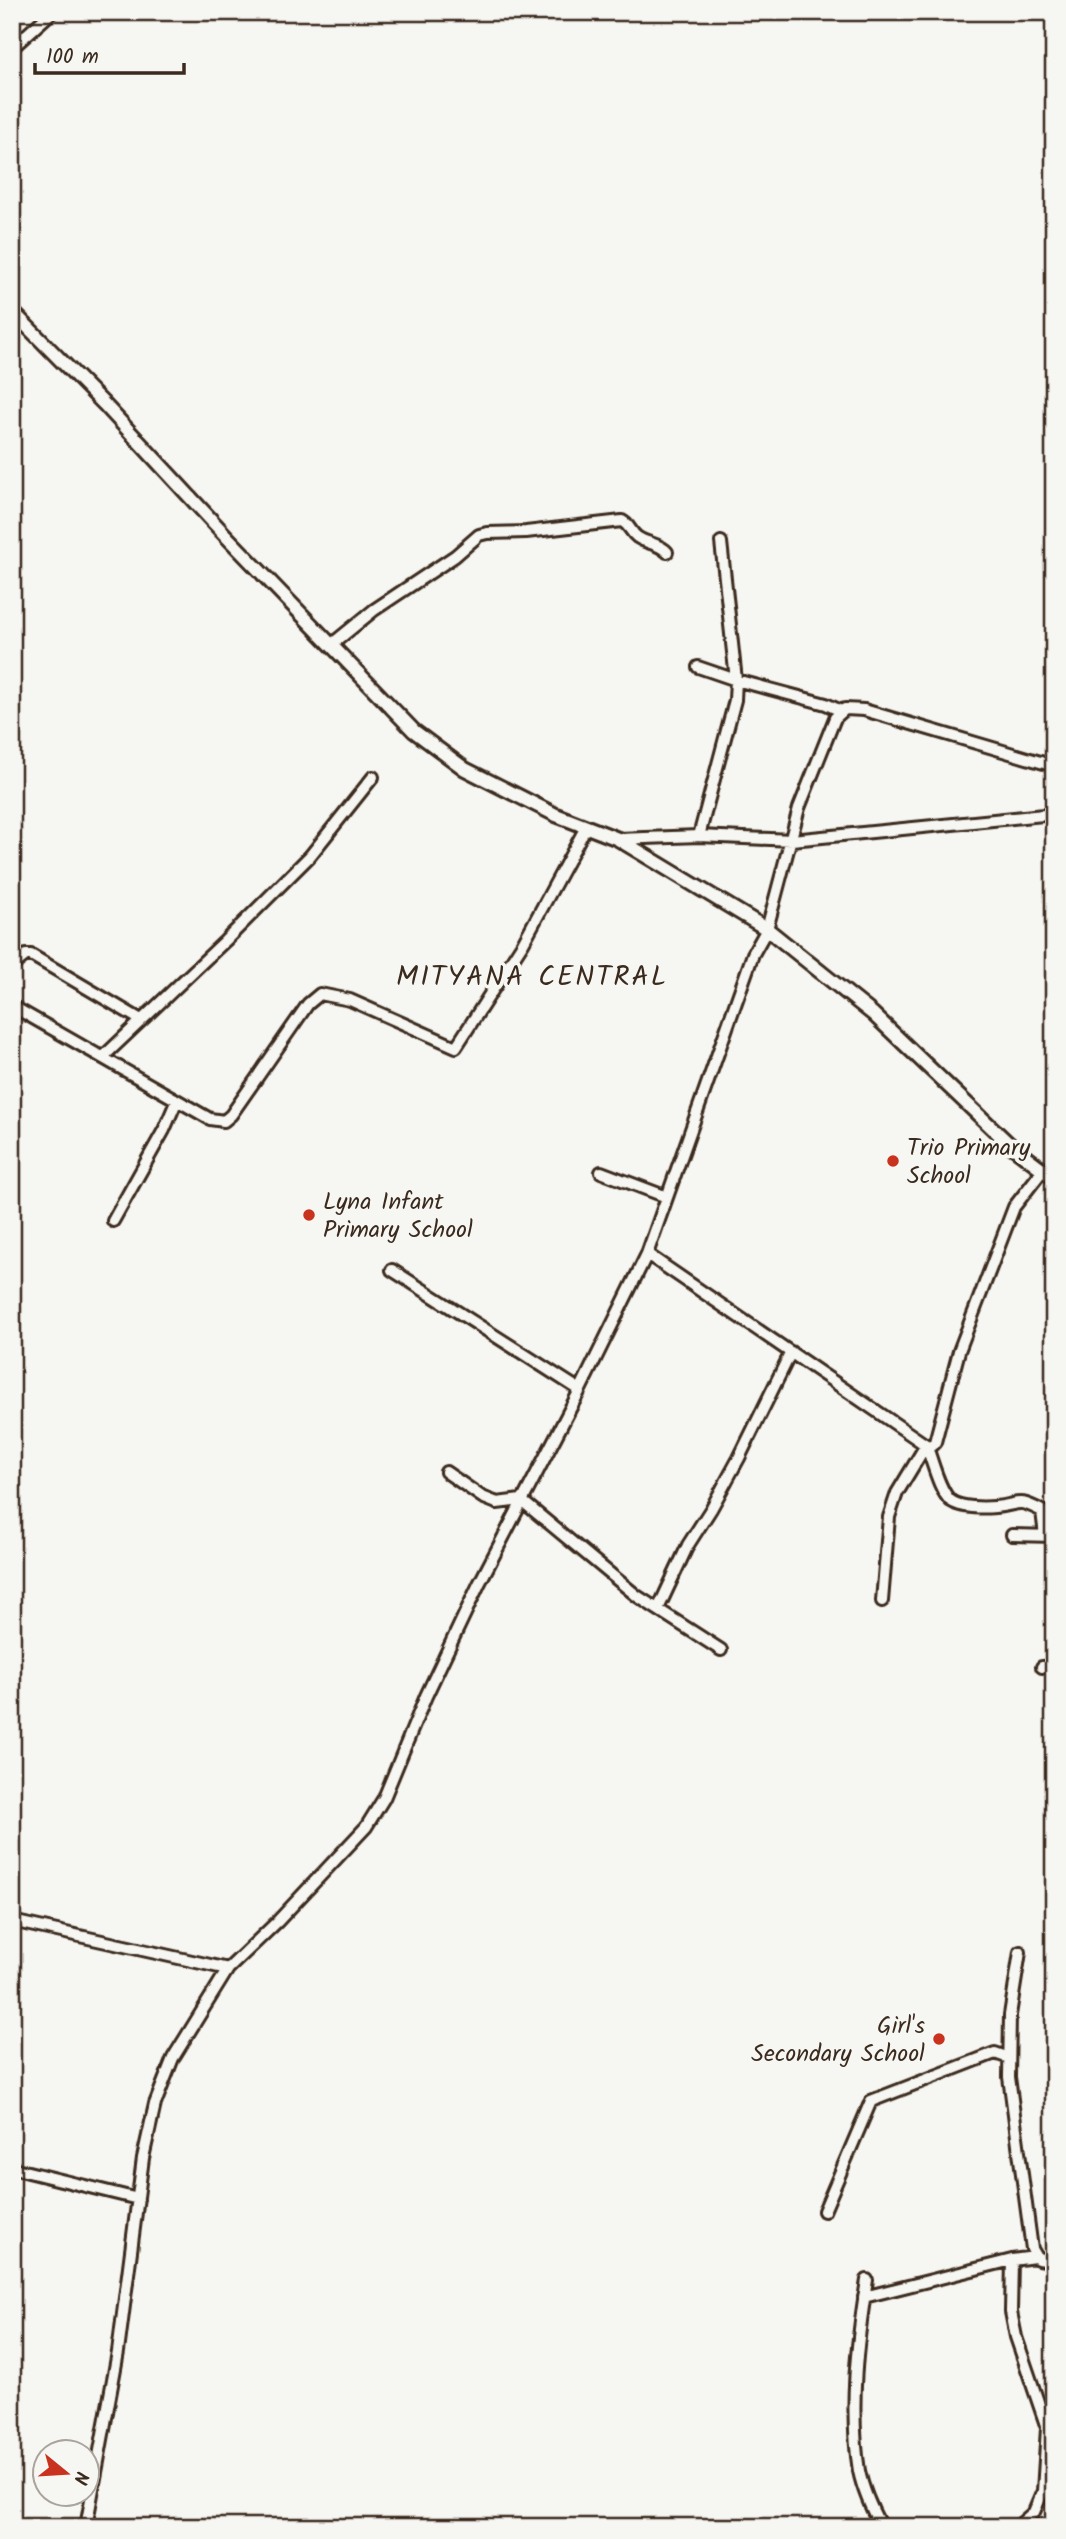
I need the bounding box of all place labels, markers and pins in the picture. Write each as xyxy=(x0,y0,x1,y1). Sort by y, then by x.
place label: Trio Primary School xyxy=(907,1129,1031,1196)
marker: Trio Primary School xyxy=(885,1153,901,1169)
place label: Lyna Infant Primary School xyxy=(323,1183,473,1250)
marker: Lyna Infant Primary School xyxy=(301,1207,317,1223)
place label: Girl's Secondary School xyxy=(751,2007,925,2074)
marker: Girl's Secondary School xyxy=(931,2031,947,2047)

